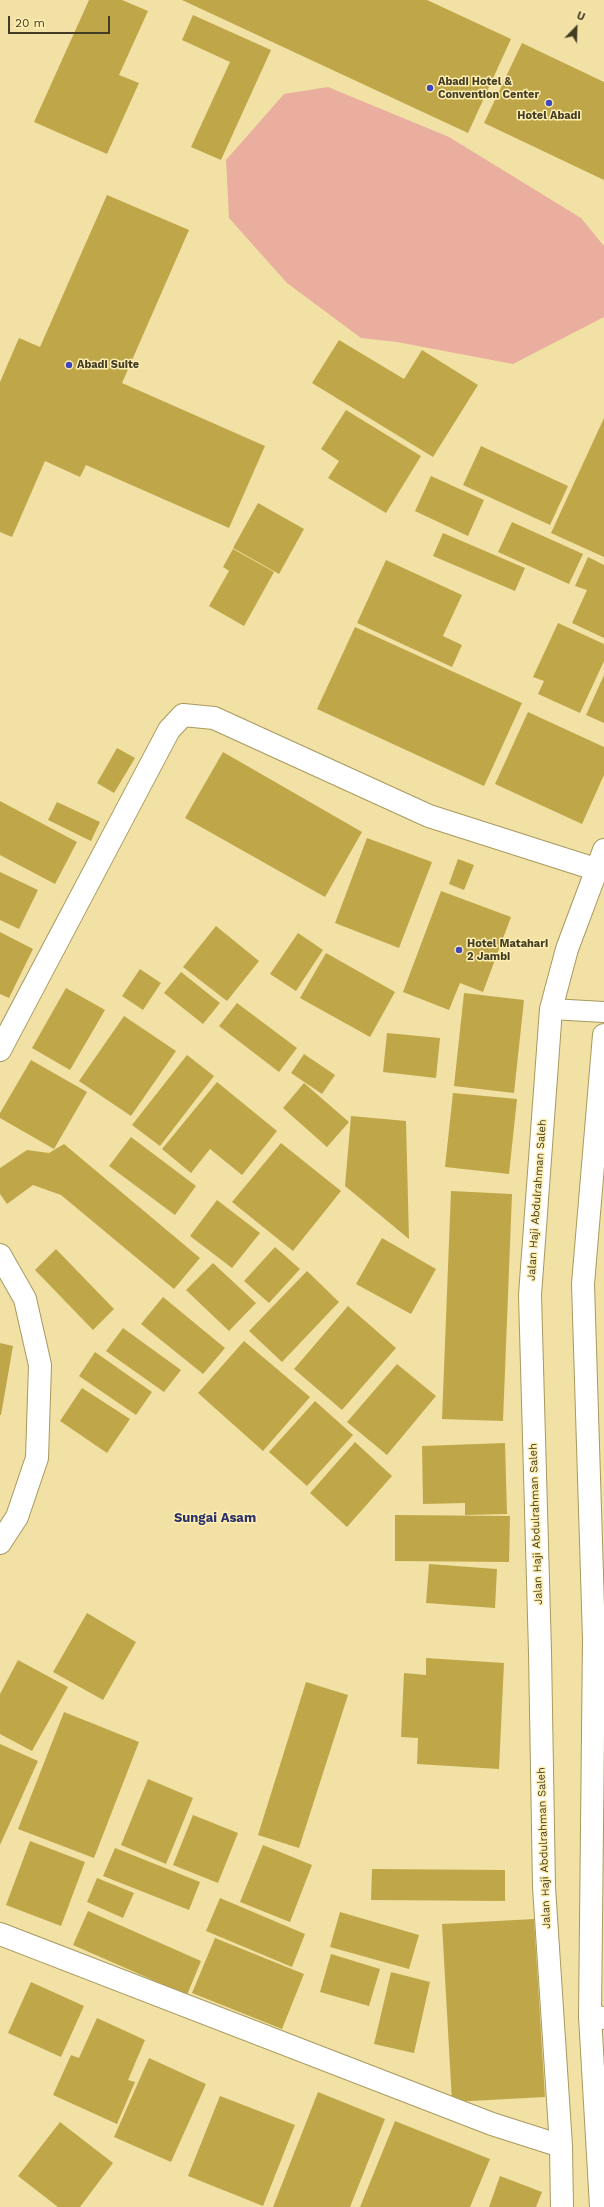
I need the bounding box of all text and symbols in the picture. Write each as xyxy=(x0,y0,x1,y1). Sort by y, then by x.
scale bar xyxy=(10,8,112,34)
north arrow xyxy=(556,8,596,48)
text: U xyxy=(575,9,587,24)
text: 20 m xyxy=(15,16,45,30)
place label: Abadi Hotel & Convention Center xyxy=(438,75,539,101)
marker: Abadi Hotel & Convention Center xyxy=(425,83,435,93)
marker: Hotel Abadi xyxy=(544,98,554,108)
place label: Hotel Abadi xyxy=(517,109,581,123)
place label: Abadi Suite xyxy=(77,358,139,372)
marker: Abadi Suite xyxy=(64,360,74,370)
place label: Hotel Matahari 2 Jambi xyxy=(467,937,548,963)
marker: Hotel Matahari 2 Jambi xyxy=(454,945,464,955)
street label: Jalan Haji Abdulrahman Saleh xyxy=(525,1119,549,1281)
street label: Jalan Haji Abdulrahman Saleh xyxy=(527,1443,545,1605)
district label: Sungai Asam xyxy=(174,1510,256,1526)
street label: Jalan Haji Abdulrahman Saleh xyxy=(535,1767,553,1929)

